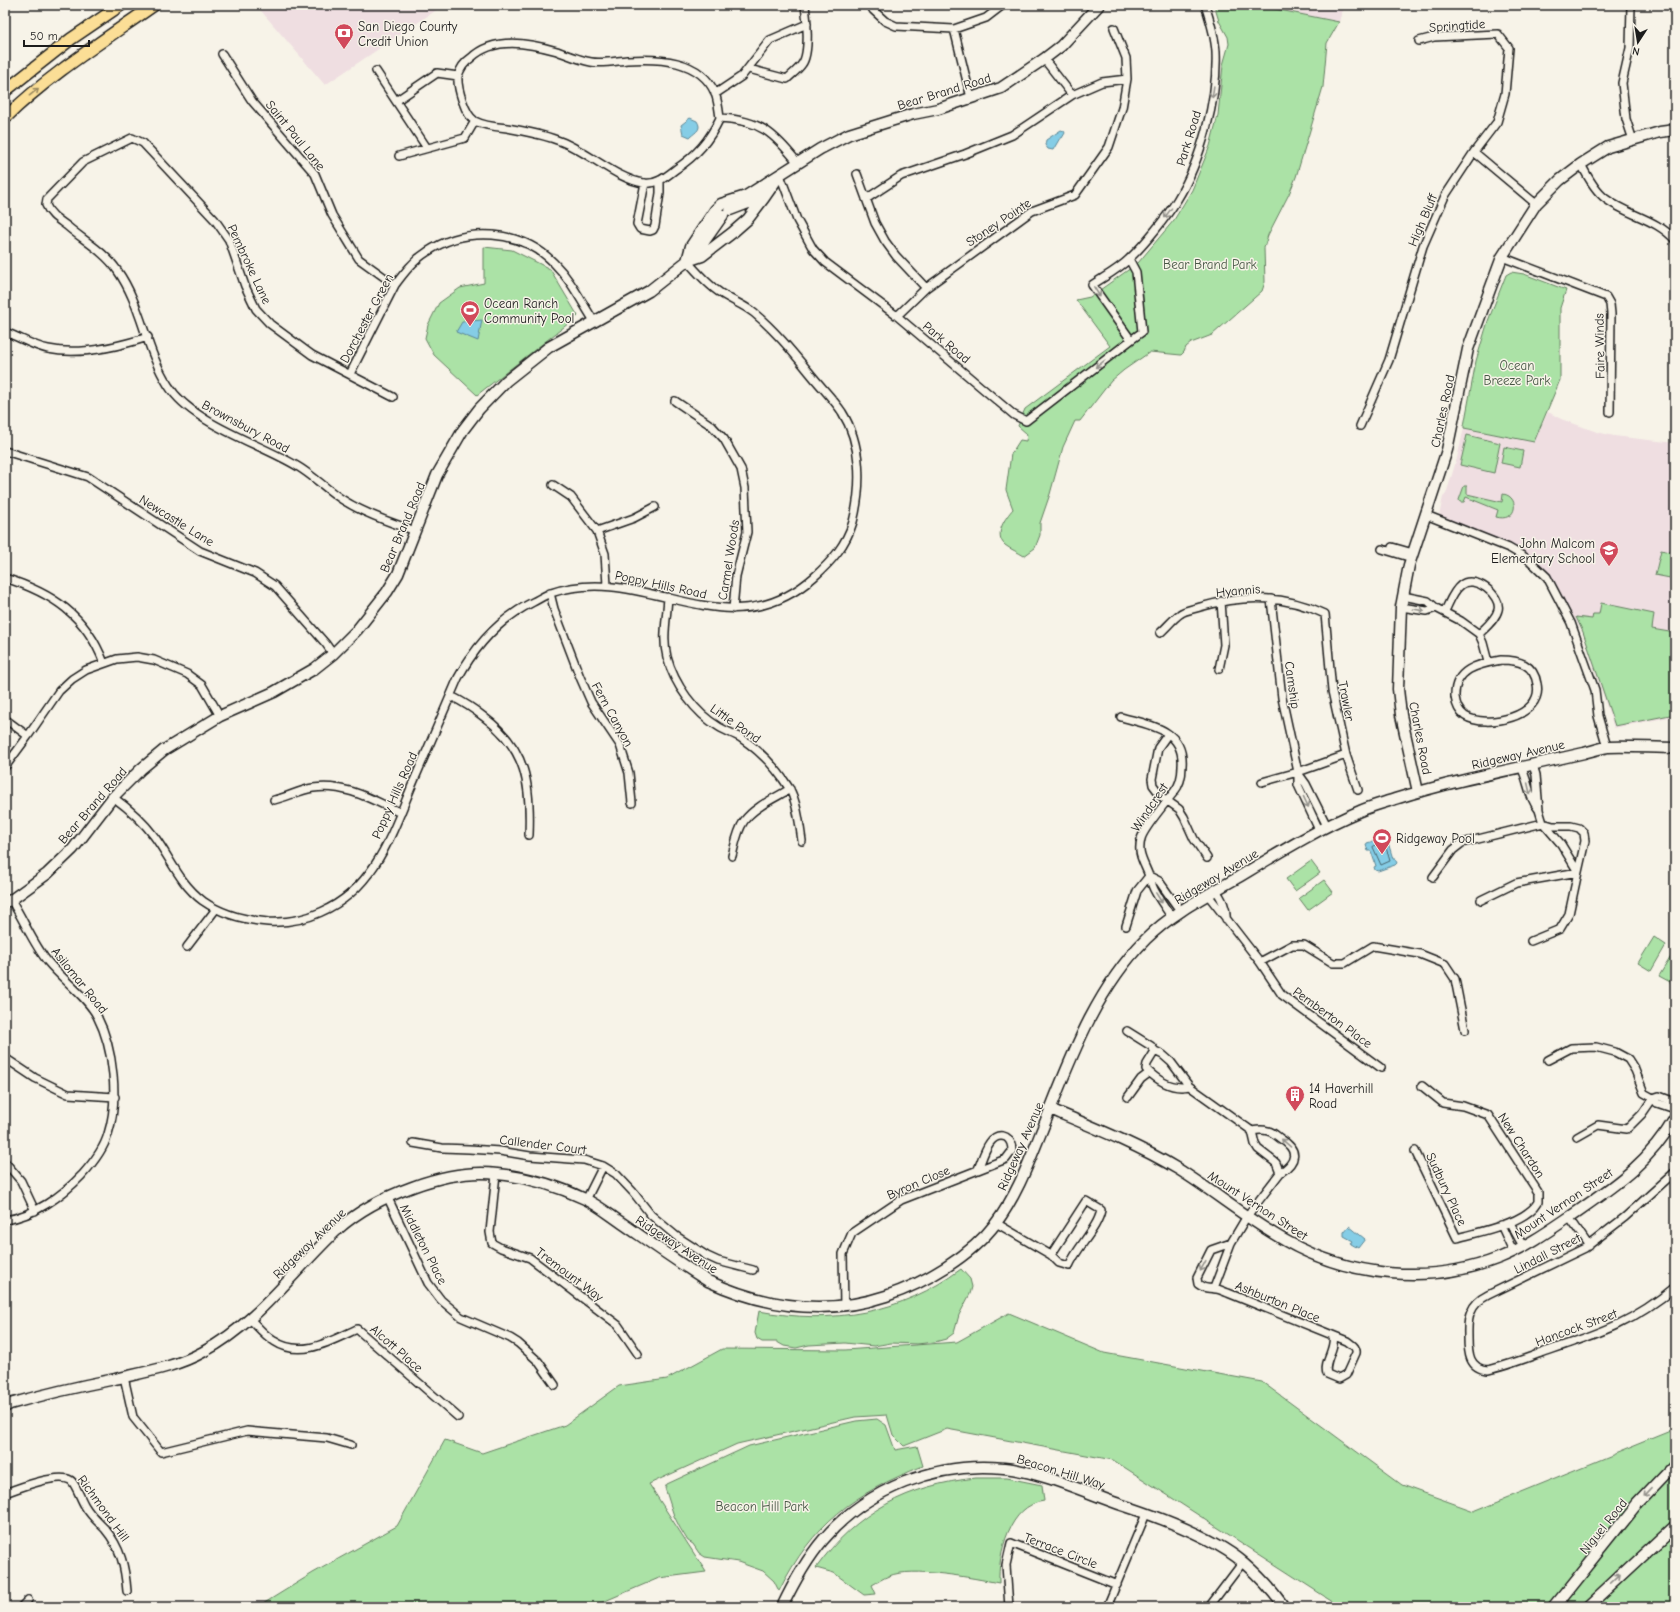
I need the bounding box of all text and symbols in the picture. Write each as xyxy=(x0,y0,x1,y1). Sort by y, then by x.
street label: Springtide xyxy=(1428,16,1486,35)
place label: San Diego County Credit Union xyxy=(358,19,458,49)
scale bar xyxy=(24,22,89,48)
bank icon: San Diego County Credit Union xyxy=(333,22,355,50)
north arrow xyxy=(1618,22,1658,62)
text: 50 m xyxy=(30,29,58,43)
text: N xyxy=(1631,44,1641,58)
street label: Bear Brand Road xyxy=(896,70,993,113)
one-way arrow xyxy=(1209,85,1217,98)
one-way arrow xyxy=(29,88,39,97)
street label: Saint Paul Lane xyxy=(263,97,329,174)
street label: Park Road xyxy=(1173,109,1204,168)
street label: High Bluff xyxy=(1405,191,1441,249)
street label: Stoney Pointe xyxy=(963,195,1034,250)
one-way arrow xyxy=(1164,207,1172,218)
street label: Pembroke Lane xyxy=(225,222,275,307)
park label: Bear Brand Park xyxy=(1163,257,1258,272)
street label: Dorchester Green xyxy=(337,271,396,365)
one-way arrow xyxy=(1093,286,1101,298)
place label: Ocean Ranch Community Pool xyxy=(484,296,574,326)
sports icon: Ocean Ranch Community Pool xyxy=(459,299,481,327)
street label: Faire Winds xyxy=(1591,313,1608,379)
street label: Park Road xyxy=(920,318,973,367)
park label: Ocean Breeze Park xyxy=(1483,358,1551,388)
one-way arrow xyxy=(1094,360,1105,369)
street label: Charles Road xyxy=(1427,373,1458,449)
street label: Brownsbury Road xyxy=(199,397,292,456)
street label: Bear Brand Road xyxy=(377,480,428,575)
street label: Newcastle Lane xyxy=(137,492,217,550)
street label: Carmel Woods xyxy=(715,519,742,601)
place label: John Malcom Elementary School xyxy=(1491,536,1595,566)
school or university icon: John Malcom Elementary School xyxy=(1598,539,1620,567)
street label: Poppy Hills Road xyxy=(614,567,708,602)
street label: Hyannis xyxy=(1215,581,1261,600)
one-way arrow xyxy=(1412,606,1425,614)
street label: Camship xyxy=(1282,660,1303,710)
street label: Fern Canyon xyxy=(589,679,636,749)
street label: Trawler xyxy=(1335,680,1358,723)
street label: Charles Road xyxy=(1406,700,1435,776)
street label: Little Pond xyxy=(708,701,764,746)
street label: Ridgeway Avenue xyxy=(1470,736,1567,772)
street label: Poppy Hills Road xyxy=(369,750,420,841)
street label: Bear Brand Road xyxy=(55,764,130,847)
street label: Windcrest xyxy=(1128,779,1172,834)
one-way arrow xyxy=(1526,782,1533,795)
one-way arrow xyxy=(1303,796,1310,808)
sports icon: Ridgeway Pool xyxy=(1371,827,1393,855)
place label: Ridgeway Pool xyxy=(1396,831,1475,846)
street label: Ridgeway Avenue xyxy=(1172,845,1261,907)
one-way arrow xyxy=(1156,892,1164,904)
street label: Asilomar Road xyxy=(48,944,111,1016)
street label: Pemberton Place xyxy=(1290,984,1376,1051)
place label: 14 Haverhill Road xyxy=(1309,1081,1373,1111)
building icon: 14 Haverhill Road xyxy=(1284,1084,1306,1112)
street label: Ridgeway Avenue xyxy=(994,1099,1047,1193)
street label: New Chardon xyxy=(1495,1110,1548,1181)
street label: Callender Court xyxy=(499,1132,588,1157)
one-way arrow xyxy=(1281,1138,1291,1147)
street label: Sudbury Place xyxy=(1423,1150,1470,1229)
street label: Byron Close xyxy=(885,1162,952,1202)
street label: Mount Vernon Street xyxy=(1511,1164,1616,1242)
street label: Mount Vernon Street xyxy=(1205,1168,1311,1244)
street label: Middleton Place xyxy=(397,1201,451,1287)
street label: Ridgeway Avenue xyxy=(270,1205,349,1282)
street label: Ridgeway Avenue xyxy=(633,1212,721,1277)
street label: Lindall Street xyxy=(1511,1230,1584,1277)
street label: Tremount Way xyxy=(533,1244,607,1305)
one-way arrow xyxy=(1199,1259,1206,1271)
street label: Ashburton Place xyxy=(1233,1278,1323,1325)
street label: Hancock Street xyxy=(1533,1305,1620,1349)
street label: Alcott Place xyxy=(367,1321,426,1376)
street label: Beacon Hill Way xyxy=(1015,1451,1107,1492)
street label: Richmond Hill xyxy=(75,1472,133,1544)
one-way arrow xyxy=(1643,1487,1653,1497)
street label: Niguel Road xyxy=(1577,1496,1630,1557)
park label: Beacon Hill Park xyxy=(715,1499,809,1514)
street label: Terrace Circle xyxy=(1022,1530,1100,1572)
one-way arrow xyxy=(1611,1576,1622,1585)

